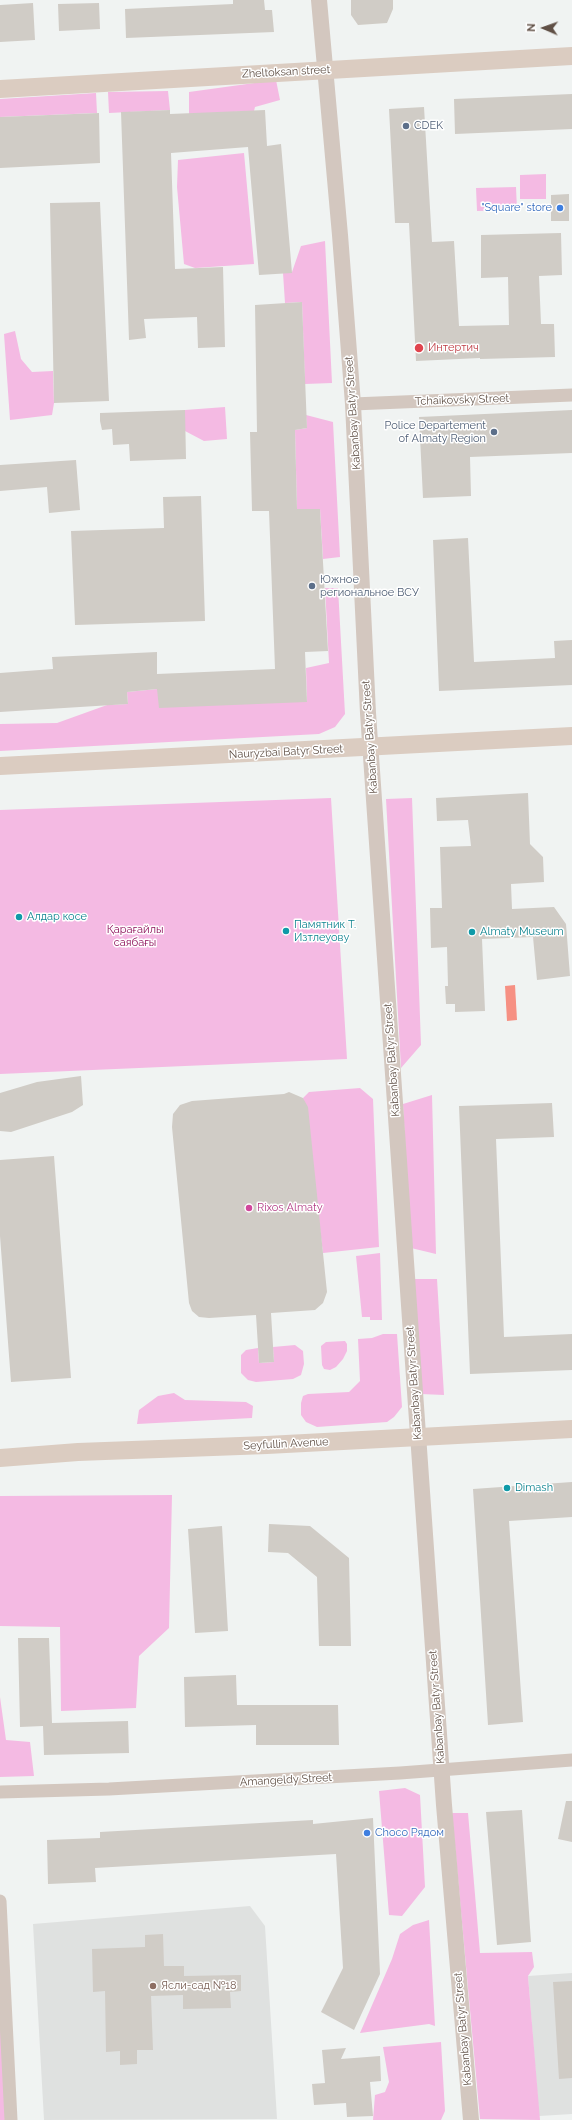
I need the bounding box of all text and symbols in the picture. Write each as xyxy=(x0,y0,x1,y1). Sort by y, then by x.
north arrow xyxy=(524,8,564,48)
text: N xyxy=(525,23,538,32)
street label: Zheltoksan street xyxy=(241,63,331,81)
place label: CDEK xyxy=(414,119,443,133)
marker: CDEK xyxy=(401,121,411,131)
place label: "Square" store xyxy=(481,201,552,215)
marker: "Square" store xyxy=(555,203,565,213)
place label: Интертич xyxy=(428,341,479,355)
marker: Интертич xyxy=(413,342,425,354)
street label: Kabanbay Batyr Street xyxy=(342,356,364,470)
street label: Tchaikovsky Street xyxy=(415,392,509,408)
place label: Police Departement of Almaty Region xyxy=(384,419,486,445)
marker: Police Departement of Almaty Region xyxy=(489,427,499,437)
place label: Южное региональное ВСУ xyxy=(320,573,419,599)
marker: Южное региональное ВСУ xyxy=(307,581,317,591)
street label: Kabanbay Batyr Street xyxy=(359,680,381,794)
street label: Nauryzbai Batyr Street xyxy=(229,742,343,762)
place label: Алдар косе xyxy=(27,910,87,924)
marker: Алдар косе xyxy=(14,912,24,922)
place label: Памятник Т. Изтлеуову xyxy=(294,918,356,944)
park label: Қарағайлы саябағы xyxy=(107,923,163,949)
place label: Almaty Museum xyxy=(480,925,564,939)
marker: Памятник Т. Изтлеуову xyxy=(281,926,291,936)
marker: Almaty Museum xyxy=(467,927,477,937)
street label: Kabanbay Batyr Street xyxy=(381,1003,403,1117)
place label: Rixos Almaty xyxy=(257,1201,323,1215)
marker: Rixos Almaty xyxy=(244,1203,254,1213)
street label: Kabanbay Batyr Street xyxy=(403,1326,425,1440)
street label: Seyfullin Avenue xyxy=(243,1435,329,1453)
place label: Dimash xyxy=(515,1481,553,1495)
marker: Dimash xyxy=(502,1483,512,1493)
street label: Kabanbay Batyr Street xyxy=(426,1650,448,1764)
street label: Amangeldy Street xyxy=(240,1771,332,1789)
place label: Choco Рядом xyxy=(375,1826,444,1840)
marker: Choco Рядом xyxy=(362,1828,372,1838)
street label: Kabanbay Batyr Street xyxy=(451,1972,475,2086)
place label: Ясли-сад №18 xyxy=(161,1979,236,1993)
marker: Ясли-сад №18 xyxy=(148,1981,158,1991)

